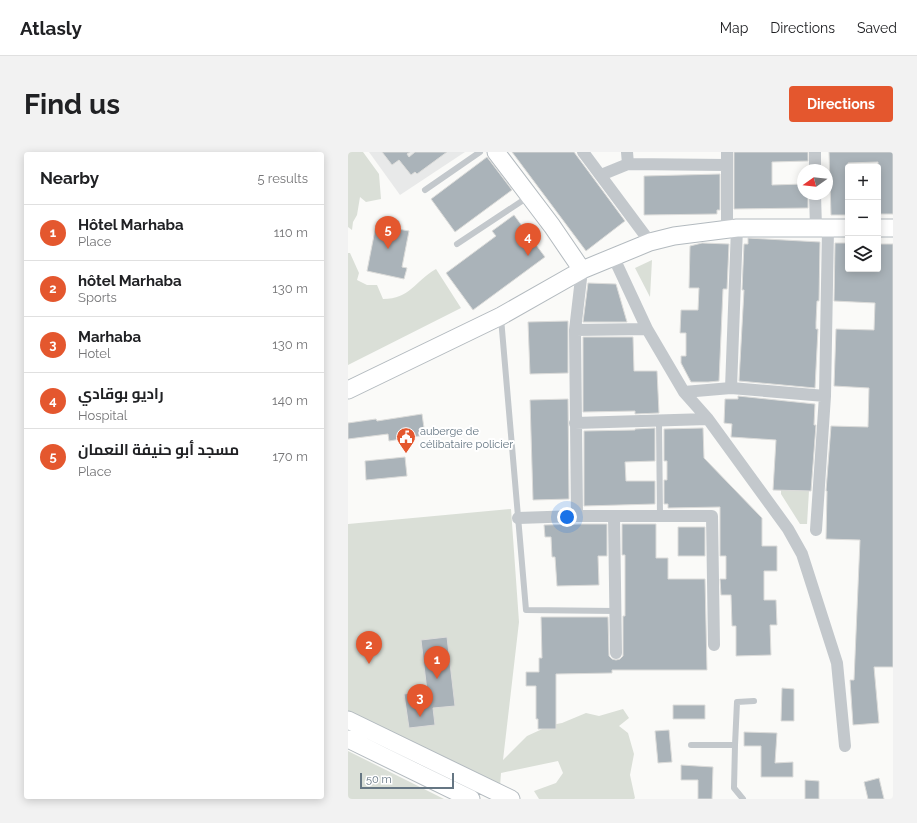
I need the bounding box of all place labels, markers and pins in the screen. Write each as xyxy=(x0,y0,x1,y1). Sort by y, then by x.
pin: 5 xyxy=(375,216,401,249)
pin: 4 xyxy=(515,223,541,256)
place label: auberge de célibataire policier xyxy=(420,425,513,451)
public building icon: auberge de célibataire policier xyxy=(395,426,417,454)
pin: 2 xyxy=(356,631,382,664)
pin: 1 xyxy=(424,646,450,679)
pin: 3 xyxy=(407,684,433,717)

